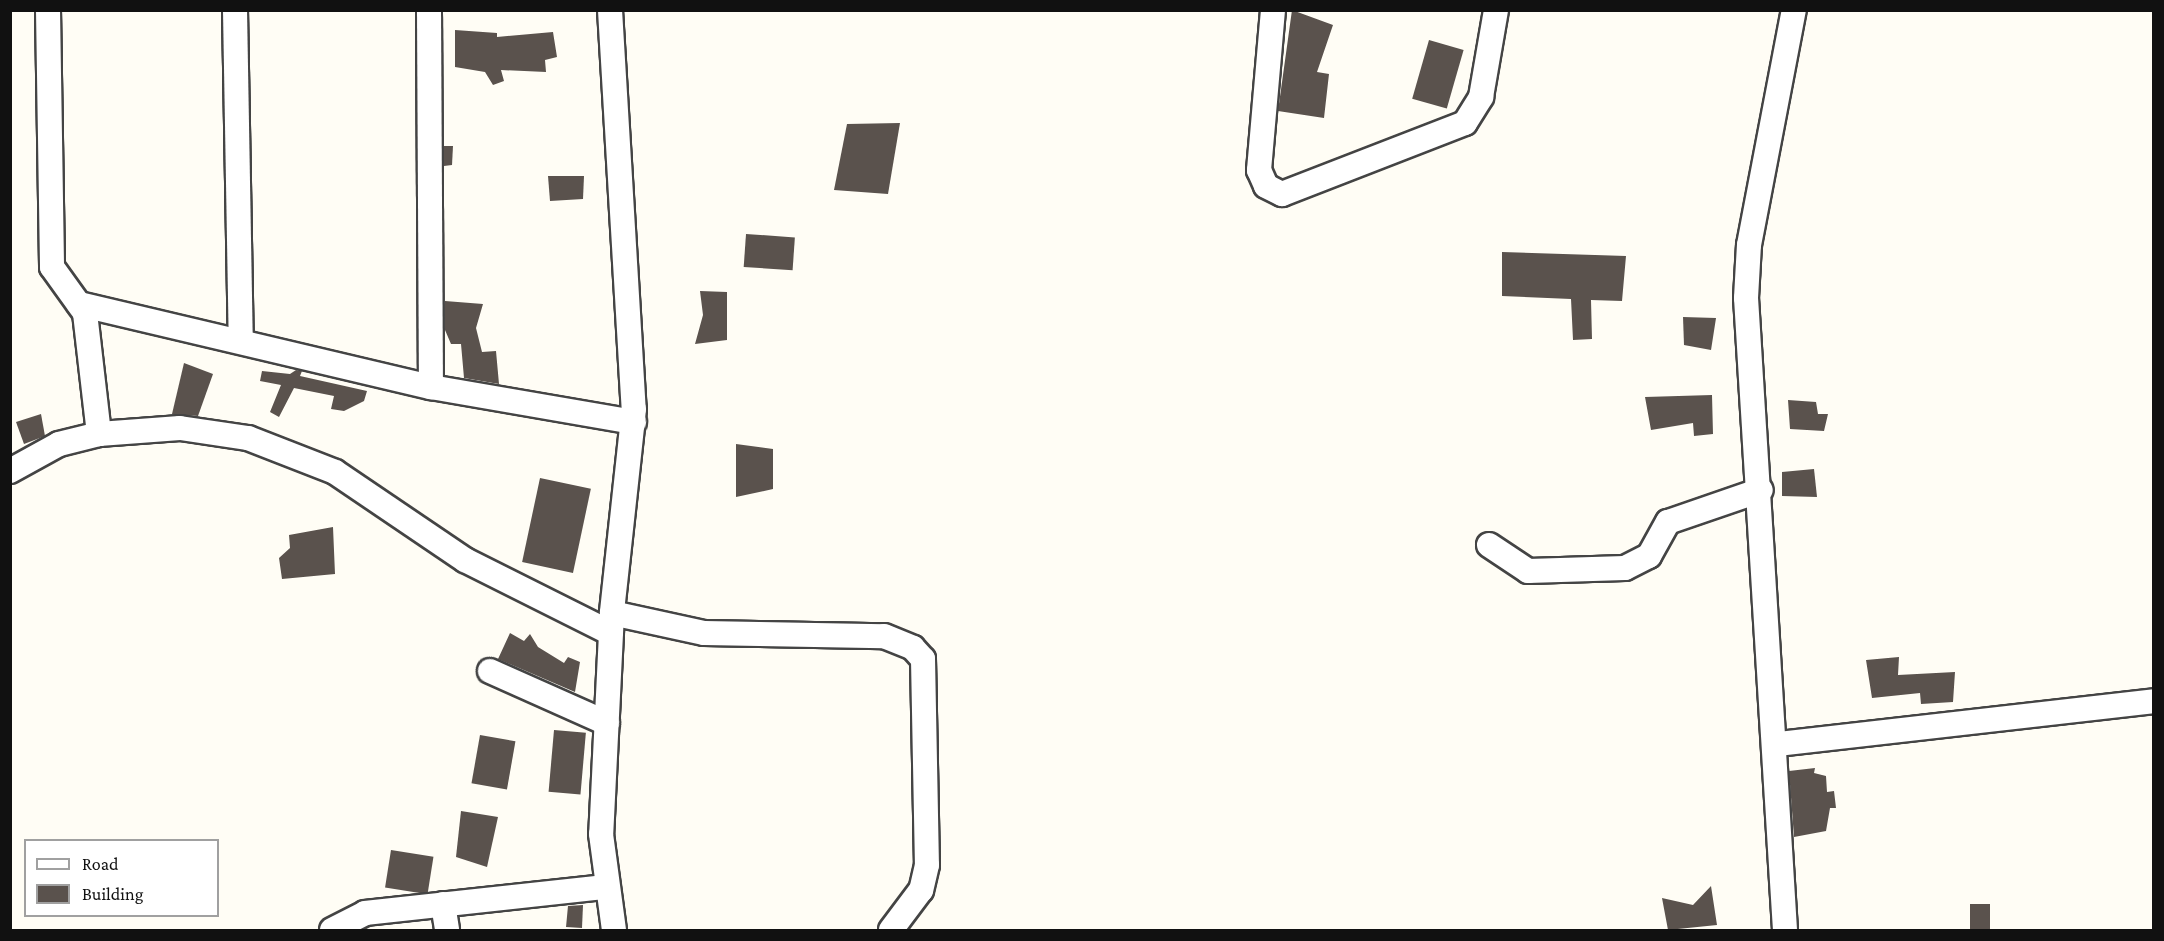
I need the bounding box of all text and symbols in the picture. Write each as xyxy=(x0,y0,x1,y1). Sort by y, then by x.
legend xyxy=(24,839,219,917)
text: Road xyxy=(82,854,119,874)
text: Building xyxy=(82,884,143,904)

